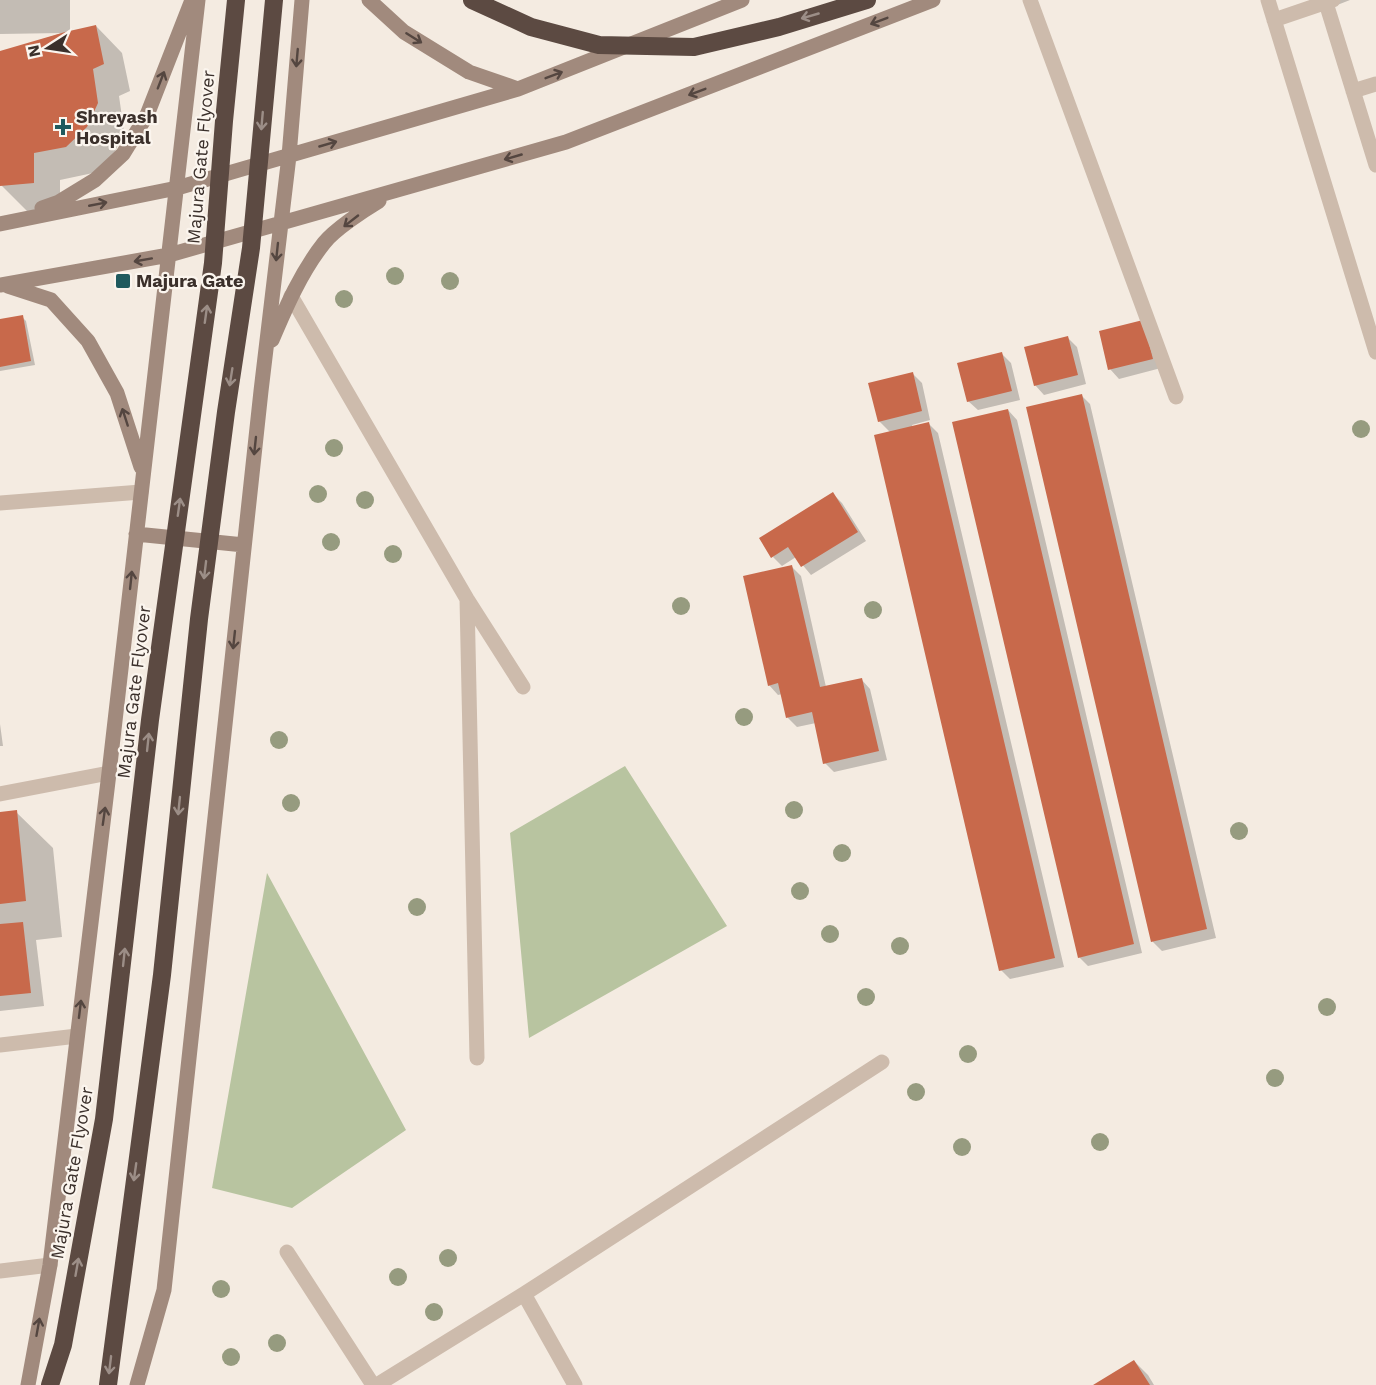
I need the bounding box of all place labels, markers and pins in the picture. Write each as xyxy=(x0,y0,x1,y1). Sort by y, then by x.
place label: Shreyash Hospital xyxy=(76,106,158,148)
marker: Shreyash Hospital xyxy=(54,118,72,136)
place label: Majura Gate xyxy=(136,270,244,291)
marker: Majura Gate xyxy=(114,272,132,290)

